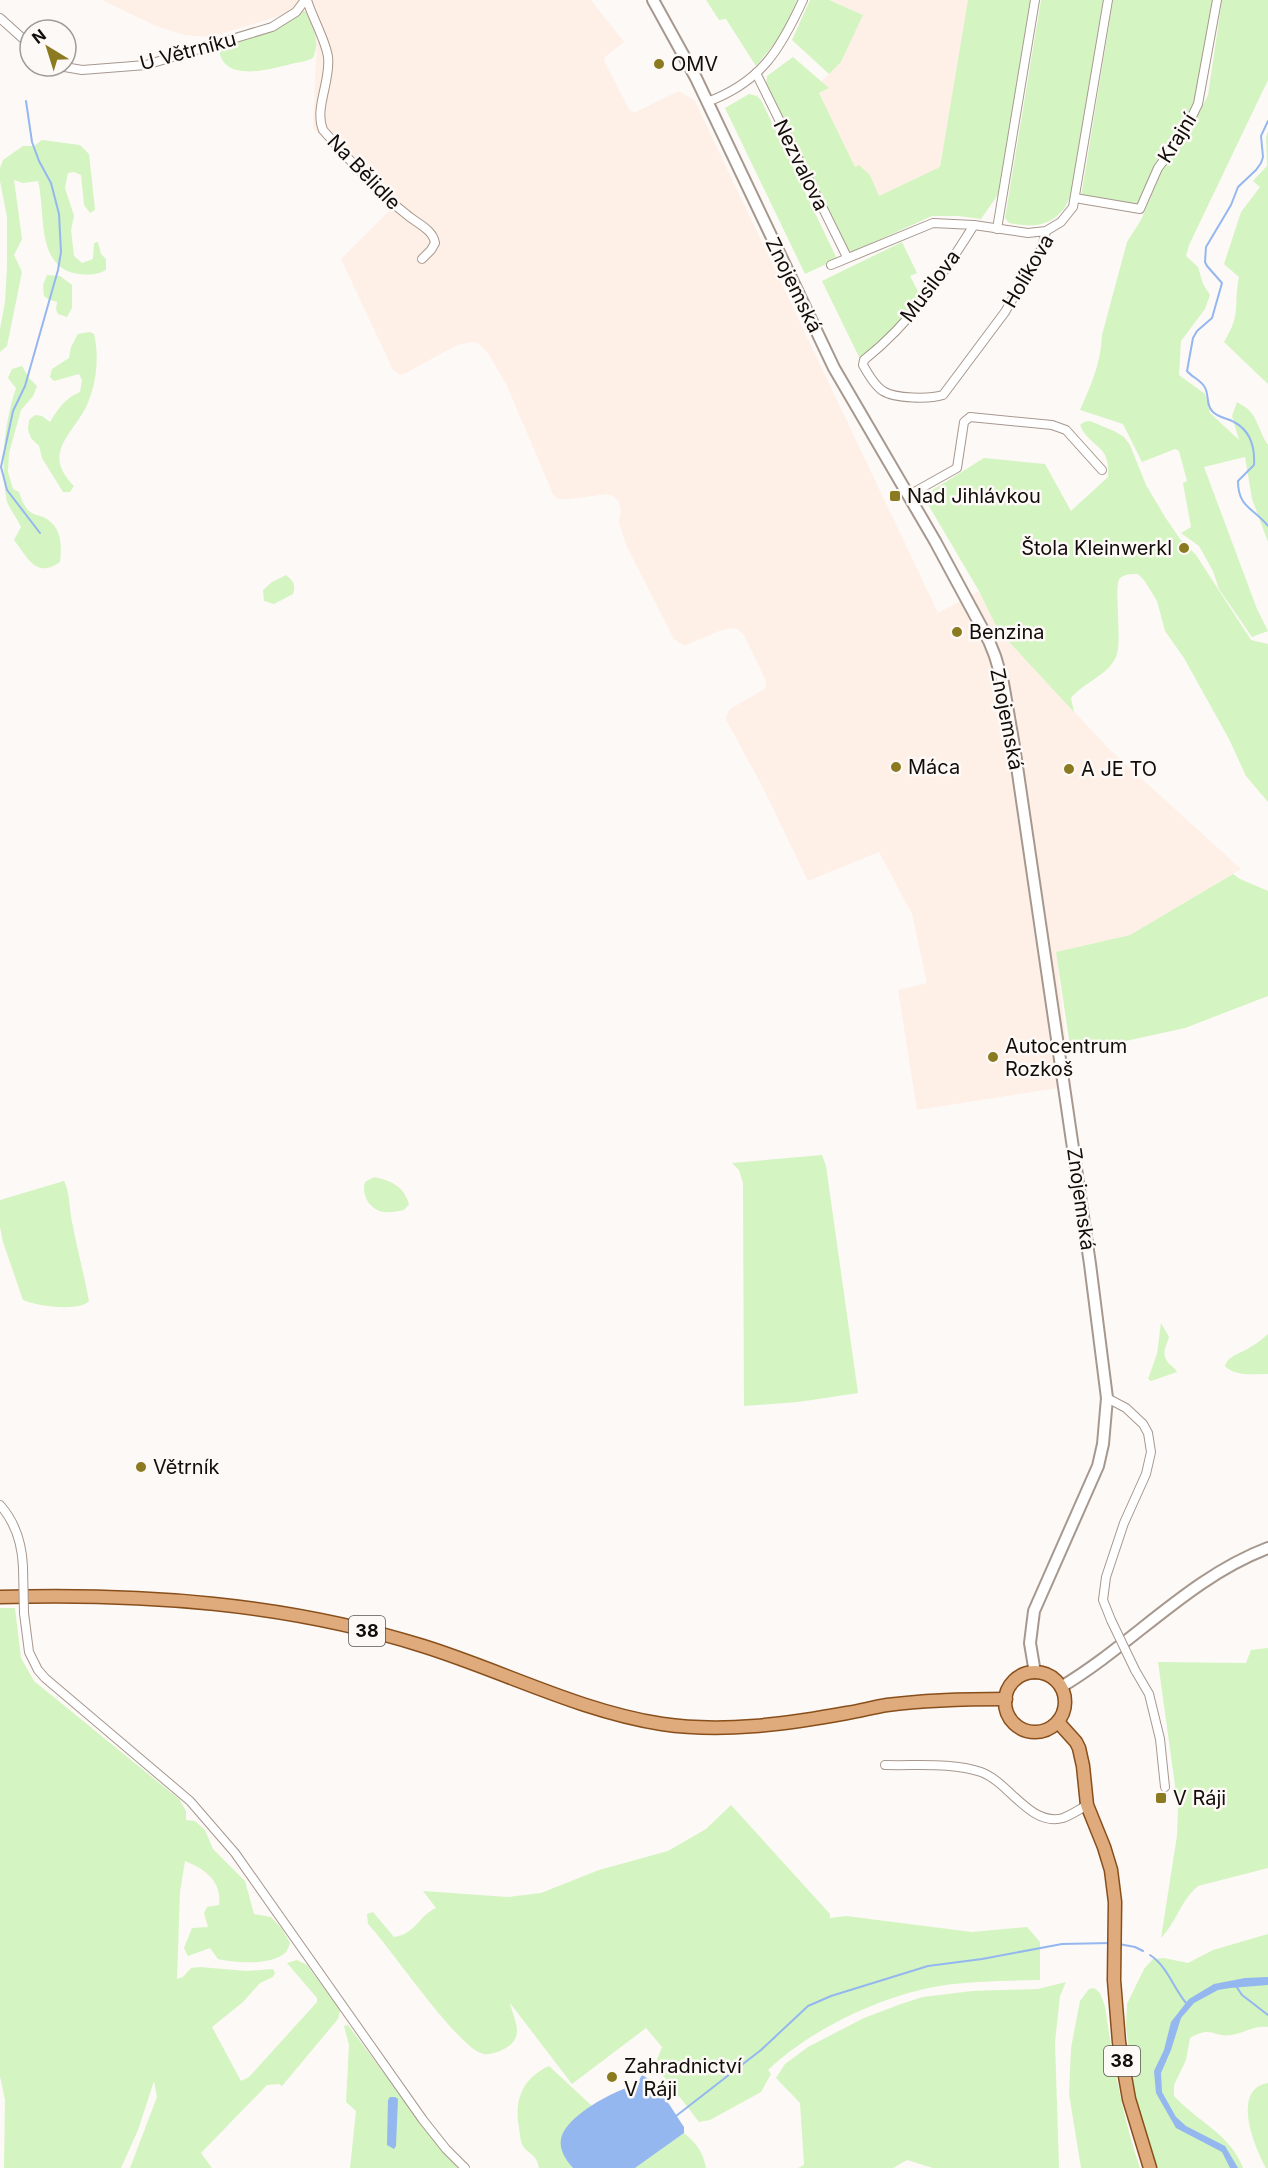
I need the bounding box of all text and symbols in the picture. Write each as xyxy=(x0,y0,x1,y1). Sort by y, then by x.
north arrow xyxy=(18,18,78,78)
text: N xyxy=(28,25,50,48)
street label: U Větrníku xyxy=(137,27,239,75)
place label: OMV xyxy=(671,52,718,76)
marker: OMV xyxy=(652,57,666,71)
street label: Krajní xyxy=(1153,109,1201,167)
street label: Nezvalova xyxy=(769,115,833,215)
street label: Na Bělidle xyxy=(322,129,406,215)
street label: Holíkova xyxy=(997,230,1059,312)
street label: Znojemská xyxy=(761,233,827,337)
street label: Musilova xyxy=(895,245,965,327)
place label: Nad Jihlávkou xyxy=(907,484,1041,508)
marker: Nad Jihlávkou xyxy=(888,489,902,503)
place label: Štola Kleinwerkl xyxy=(1021,536,1172,560)
marker: Štola Kleinwerkl xyxy=(1177,541,1191,555)
place label: Benzina xyxy=(969,620,1045,644)
marker: Benzina xyxy=(950,625,964,639)
street label: Znojemská xyxy=(985,666,1029,772)
place label: Máca xyxy=(908,755,960,779)
place label: A JE TO xyxy=(1081,757,1157,781)
marker: Máca xyxy=(889,760,903,774)
marker: A JE TO xyxy=(1062,762,1076,776)
place label: Autocentrum Rozkoš xyxy=(1005,1034,1127,1081)
marker: Autocentrum Rozkoš xyxy=(986,1050,1000,1064)
street label: Znojemská xyxy=(1062,1146,1100,1252)
place label: Větrník xyxy=(153,1455,219,1479)
marker: Větrník xyxy=(134,1460,148,1474)
road number: 38 xyxy=(349,1616,385,1646)
place label: V Ráji xyxy=(1173,1786,1226,1810)
marker: V Ráji xyxy=(1154,1791,1168,1805)
road number: 38 xyxy=(1104,2046,1140,2076)
place label: Zahradnictví V Ráji xyxy=(624,2054,742,2101)
marker: Zahradnictví V Ráji xyxy=(605,2070,619,2084)

